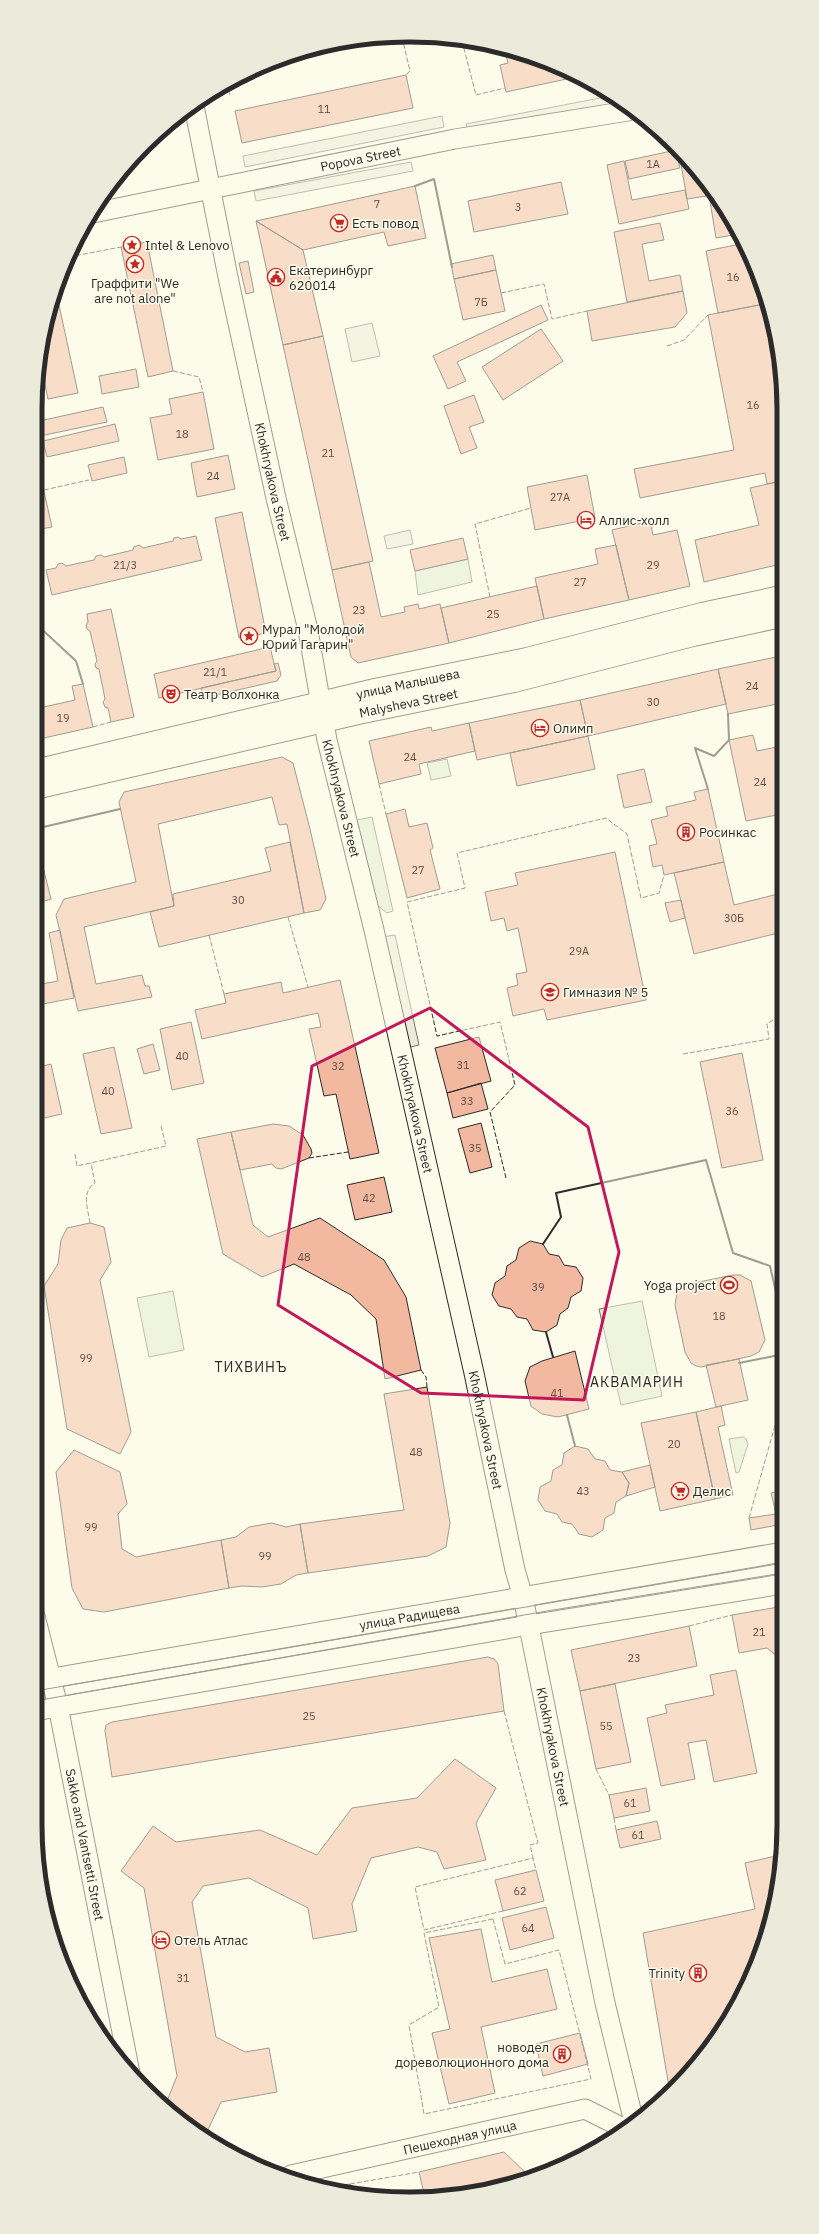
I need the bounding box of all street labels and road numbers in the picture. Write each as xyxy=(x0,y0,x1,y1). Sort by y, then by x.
street label: Popova Street xyxy=(319,142,402,175)
street label: Khokhryakova Street xyxy=(251,421,295,543)
street label: улица Малышева xyxy=(354,664,461,703)
street label: Malysheva Street xyxy=(358,684,459,721)
street label: Khokhryakova Street xyxy=(319,737,364,859)
street label: Khokhryakova Street xyxy=(394,1053,437,1175)
street label: Khokhryakova Street xyxy=(465,1369,507,1491)
street label: улица Радищева xyxy=(358,1599,461,1633)
street label: Khokhryakova Street xyxy=(533,1686,574,1808)
street label: Sakko and Vantsetti Street xyxy=(62,1767,108,1922)
street label: Пешеходная улица xyxy=(401,2116,518,2158)

